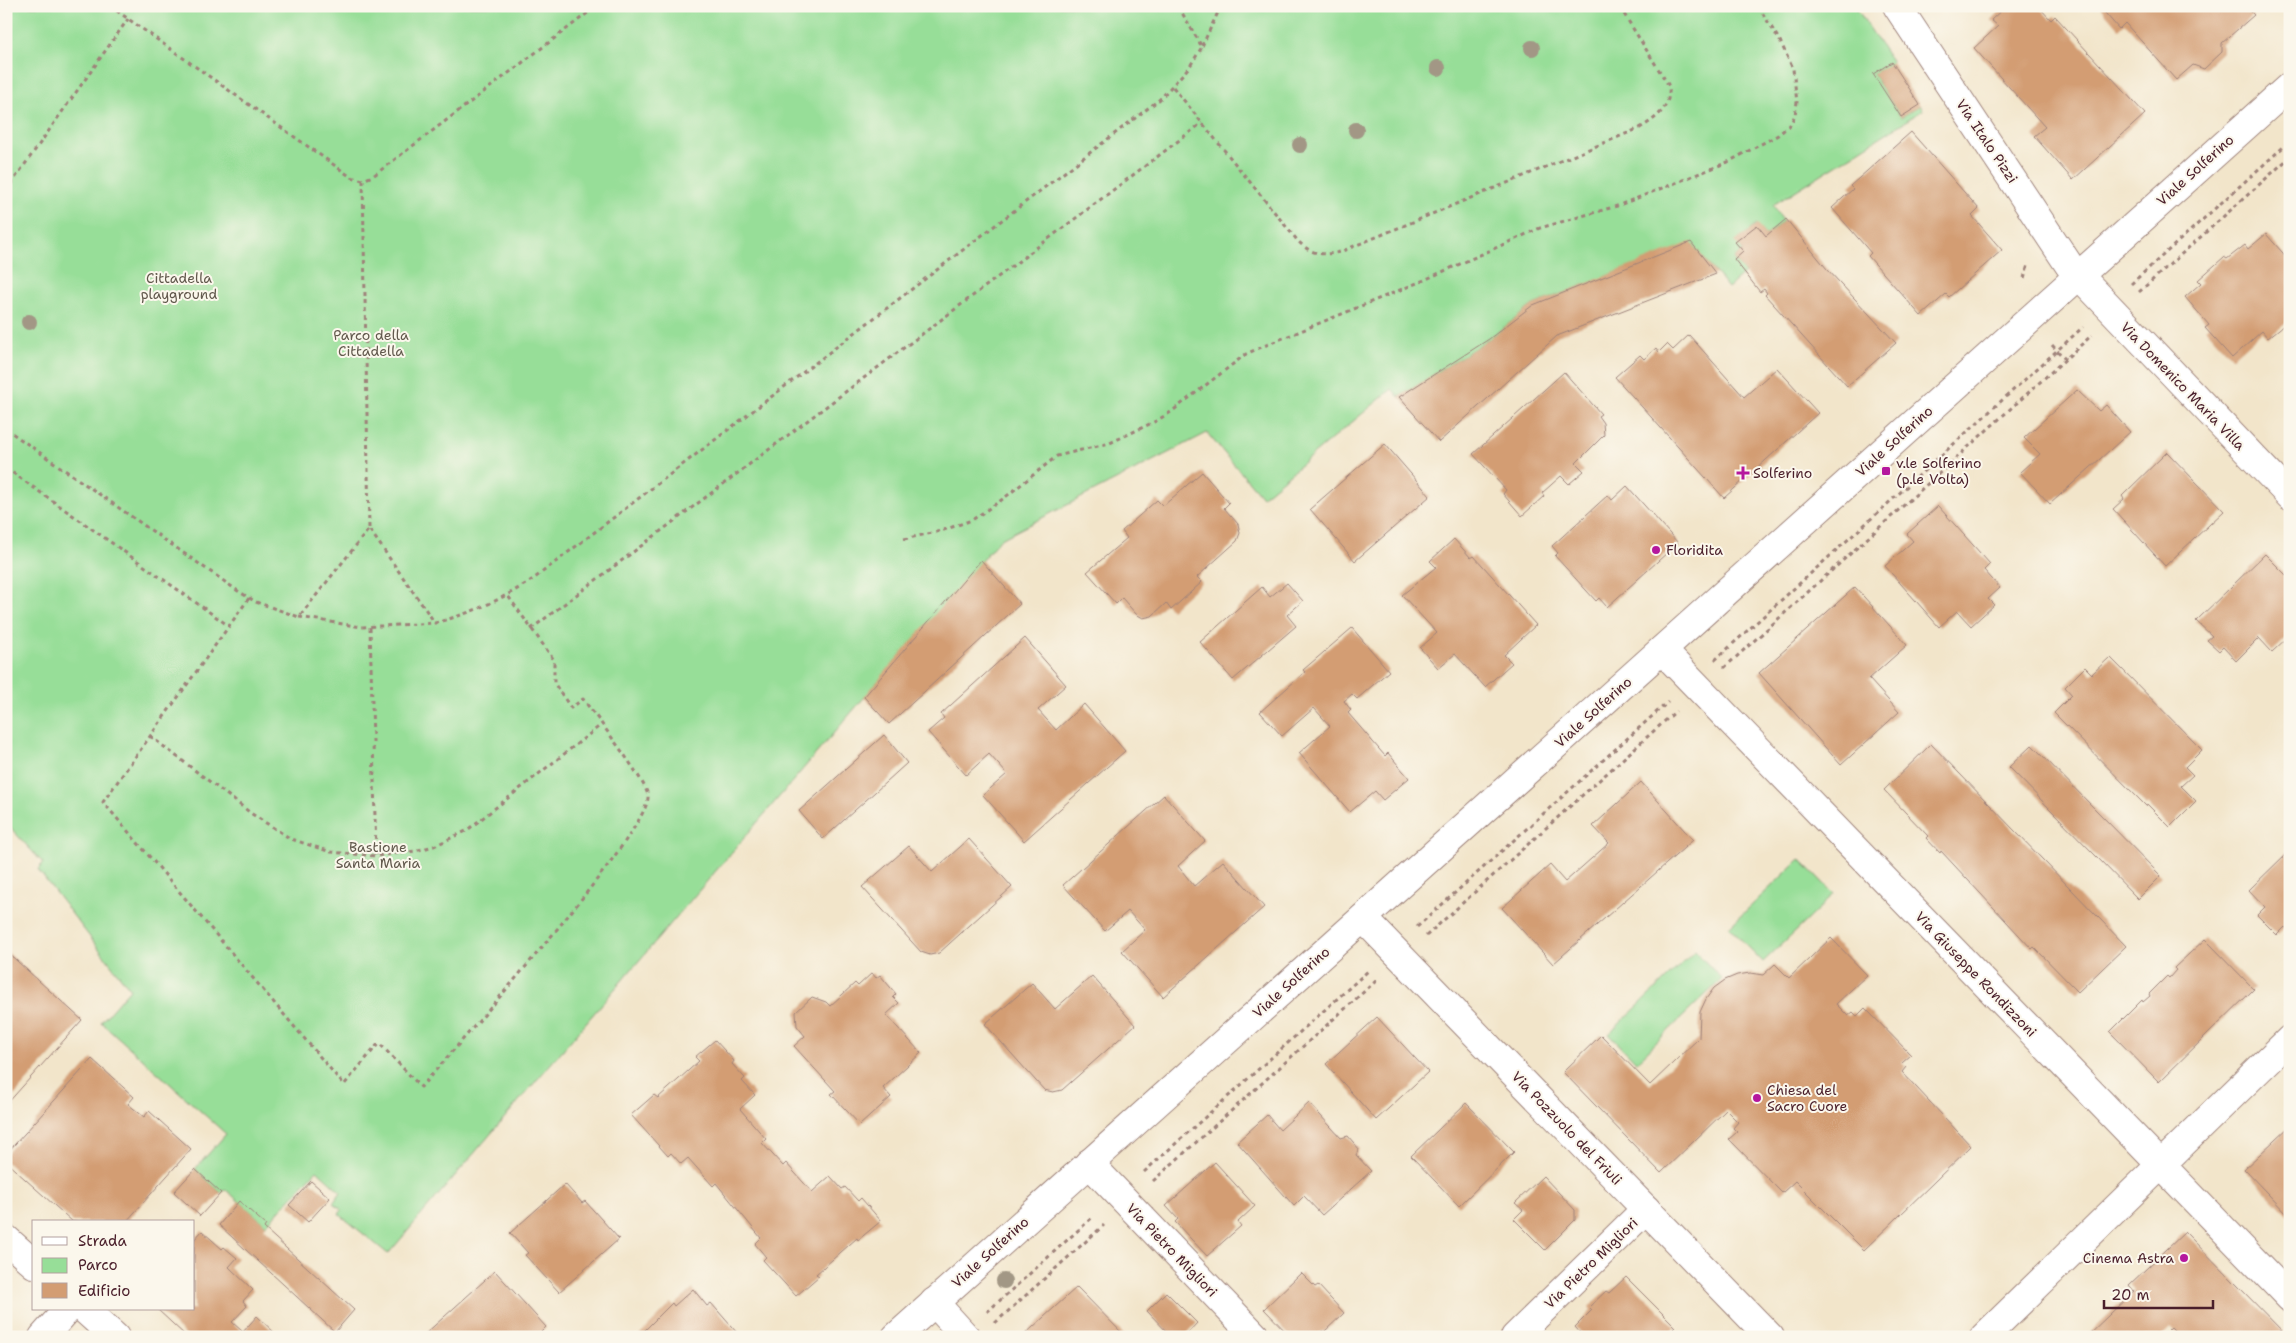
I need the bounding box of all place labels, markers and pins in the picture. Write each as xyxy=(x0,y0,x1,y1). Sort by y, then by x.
place label: v.le Solferino (p.le Volta) xyxy=(1896,454,1981,488)
place label: Solferino xyxy=(1753,464,1812,482)
marker: v.le Solferino (p.le Volta) xyxy=(1880,465,1892,477)
marker: Solferino xyxy=(1737,467,1749,479)
place label: Floridita xyxy=(1666,541,1723,559)
marker: Floridita xyxy=(1650,544,1662,556)
place label: Chiesa del Sacro Cuore xyxy=(1767,1081,1847,1115)
marker: Chiesa del Sacro Cuore xyxy=(1751,1092,1763,1104)
place label: Cinema Astra xyxy=(2083,1249,2174,1267)
marker: Cinema Astra xyxy=(2178,1252,2190,1264)

